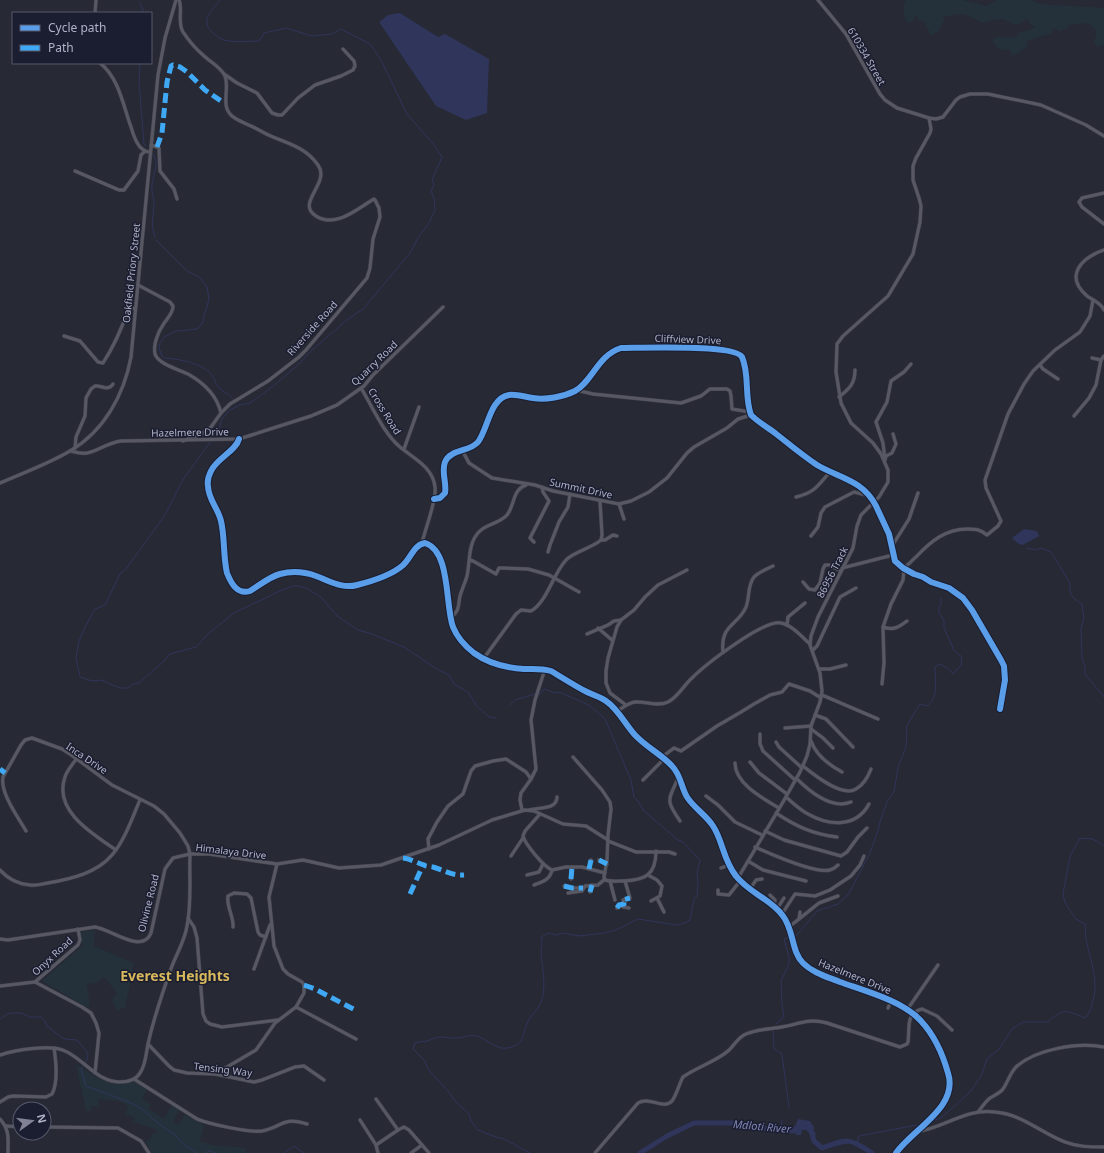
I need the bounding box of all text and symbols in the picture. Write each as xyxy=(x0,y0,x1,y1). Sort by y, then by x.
legend xyxy=(12,12,152,64)
text: Cycle path xyxy=(48,19,106,36)
street label: 610334 Street xyxy=(845,24,889,88)
text: Path xyxy=(48,39,74,56)
street label: Oakfield Priory Street xyxy=(119,222,143,324)
street label: Riverside Road xyxy=(284,298,340,358)
street label: Cliffview Drive xyxy=(654,331,722,347)
street label: Quarry Road xyxy=(348,337,400,389)
street label: Cross Road xyxy=(365,385,405,437)
street label: Hazelmere Drive xyxy=(151,424,229,440)
street label: Summit Drive xyxy=(548,475,614,502)
street label: 86956 Track xyxy=(813,543,851,600)
street label: Inca Drive xyxy=(63,739,111,777)
street label: Himalaya Drive xyxy=(195,840,268,862)
street label: Olivine Road xyxy=(134,873,162,933)
street label: Onyx Road xyxy=(29,933,75,979)
street label: Hazelmere Drive xyxy=(816,955,894,997)
district label: Everest Heights xyxy=(120,966,230,985)
street label: Tensing Way xyxy=(193,1058,254,1080)
north arrow xyxy=(12,1101,52,1141)
text: N xyxy=(34,1112,51,1125)
water label: Mdloti River xyxy=(732,1116,792,1136)

